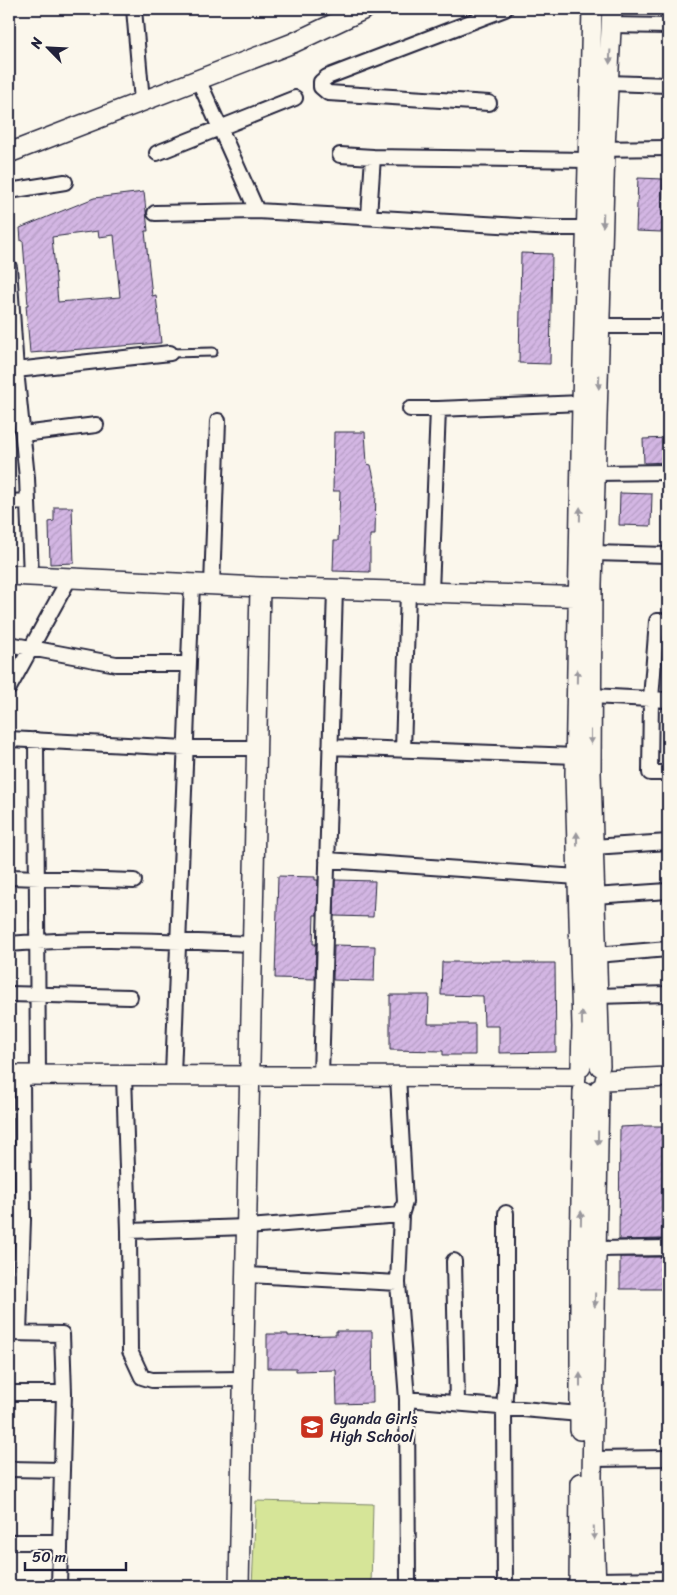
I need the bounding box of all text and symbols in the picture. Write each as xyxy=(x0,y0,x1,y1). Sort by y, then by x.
north arrow xyxy=(22,22,72,72)
text: N xyxy=(23,33,50,53)
one-way arrow xyxy=(605,50,613,66)
one-way arrow xyxy=(599,212,607,228)
one-way arrow xyxy=(594,374,602,390)
one-way arrow xyxy=(576,505,584,521)
one-way arrow xyxy=(573,668,581,684)
one-way arrow xyxy=(587,729,595,745)
one-way arrow xyxy=(573,830,581,846)
one-way arrow xyxy=(577,1010,585,1026)
one-way arrow xyxy=(594,1130,602,1146)
one-way arrow xyxy=(577,1209,585,1225)
one-way arrow xyxy=(591,1293,599,1309)
one-way arrow xyxy=(576,1372,584,1388)
place label: Gyanda Girls High School xyxy=(330,1404,418,1451)
school or university icon: Gyanda Girls High School xyxy=(299,1414,325,1440)
one-way arrow xyxy=(590,1525,598,1541)
scale bar xyxy=(25,1540,126,1572)
text: 50 m xyxy=(32,1544,67,1570)

